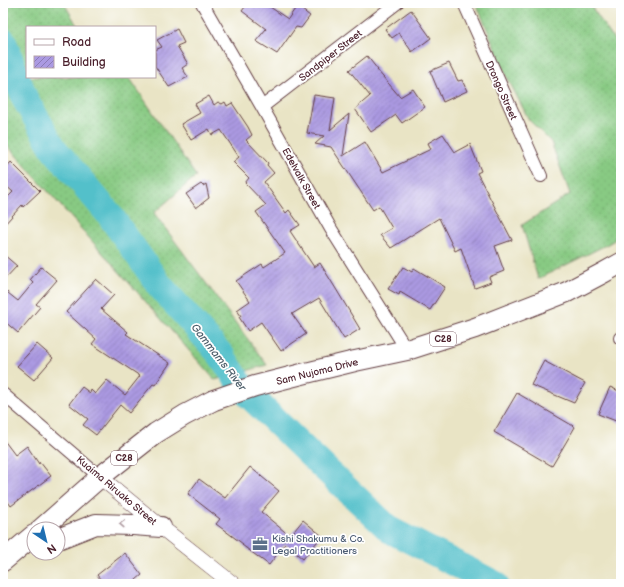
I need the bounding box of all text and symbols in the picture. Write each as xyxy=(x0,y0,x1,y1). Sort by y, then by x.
legend xyxy=(26,26,156,78)
street label: Sandpiper Street xyxy=(297,28,364,84)
text: Road xyxy=(62,35,91,50)
text: Building xyxy=(62,55,106,70)
street label: Drongo Street xyxy=(483,59,519,122)
street label: Edelvalk Street xyxy=(279,146,323,211)
water label: Gammams River xyxy=(188,321,250,394)
road number: C28 xyxy=(430,332,456,346)
street label: Sam Nujoma Drive xyxy=(275,356,359,388)
road number: C28 xyxy=(111,451,137,465)
street label: Kuaima Riruako Street xyxy=(74,454,159,528)
one-way arrow xyxy=(119,520,125,528)
north arrow xyxy=(26,521,66,561)
place label: Kishi Shakumu & Co. Legal Practitioners xyxy=(272,533,364,557)
office icon: Kishi Shakumu & Co. Legal Practitioners xyxy=(251,535,269,553)
text: N xyxy=(44,541,59,556)

